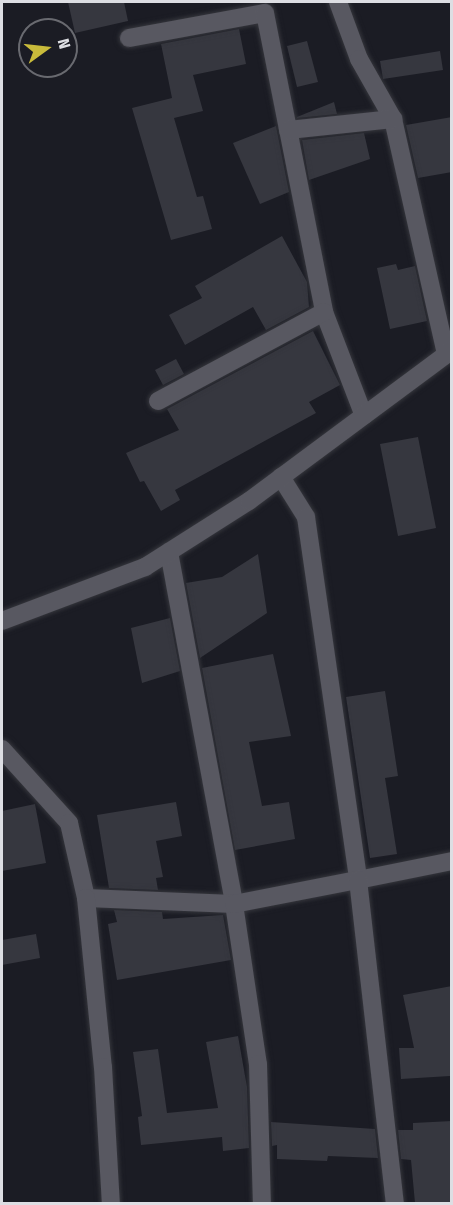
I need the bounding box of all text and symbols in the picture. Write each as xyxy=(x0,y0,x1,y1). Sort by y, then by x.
north arrow xyxy=(18,18,78,78)
text: N xyxy=(54,37,74,51)

